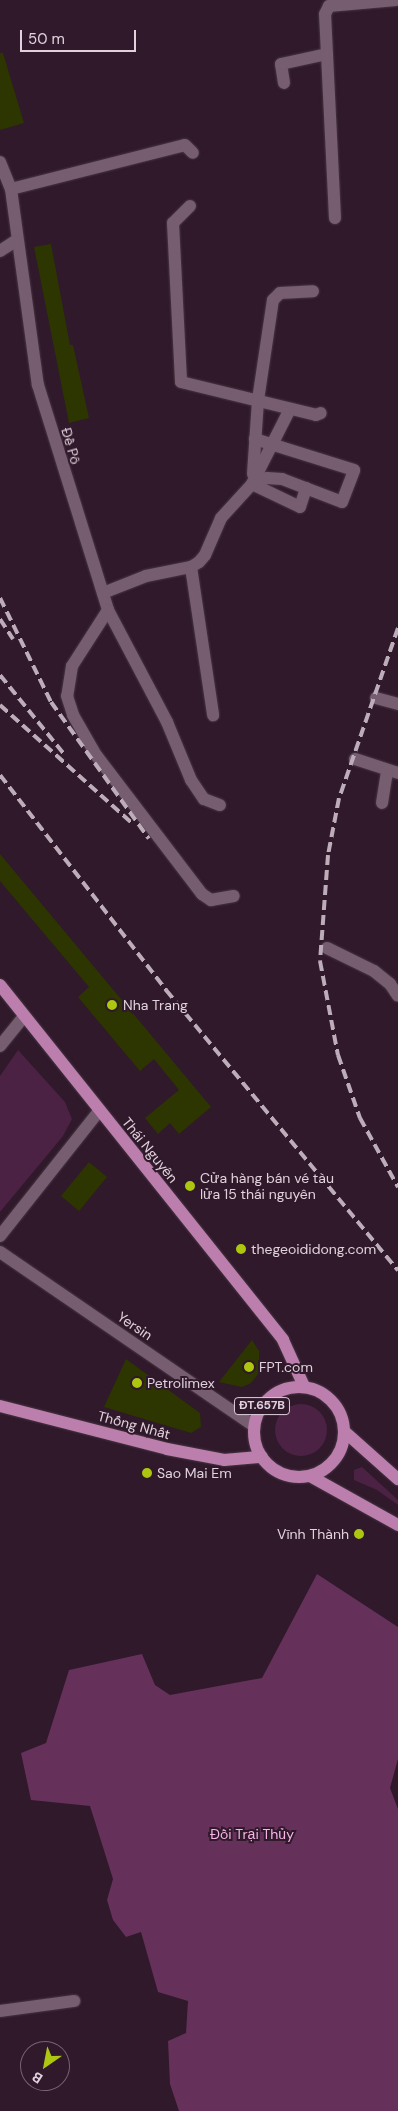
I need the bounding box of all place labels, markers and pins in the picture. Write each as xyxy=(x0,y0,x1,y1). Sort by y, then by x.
place label: Nha Trang xyxy=(123,997,188,1013)
marker: Nha Trang xyxy=(105,998,119,1012)
place label: Cửa hàng bán vé tàu lửa 15 thái nguyên xyxy=(200,1170,334,1202)
marker: Cửa hàng bán vé tàu lửa 15 thái nguyên xyxy=(184,1180,196,1192)
place label: thegeoididong.com xyxy=(251,1241,376,1257)
marker: thegeoididong.com xyxy=(235,1243,247,1255)
place label: FPT.com xyxy=(259,1359,313,1375)
marker: FPT.com xyxy=(243,1361,255,1373)
place label: Petrolimex xyxy=(147,1375,215,1391)
marker: Petrolimex xyxy=(131,1377,143,1389)
place label: Sao Mai Em xyxy=(157,1465,232,1481)
marker: Sao Mai Em xyxy=(141,1467,153,1479)
place label: Vĩnh Thành xyxy=(277,1526,349,1542)
marker: Vĩnh Thành xyxy=(353,1528,365,1540)

